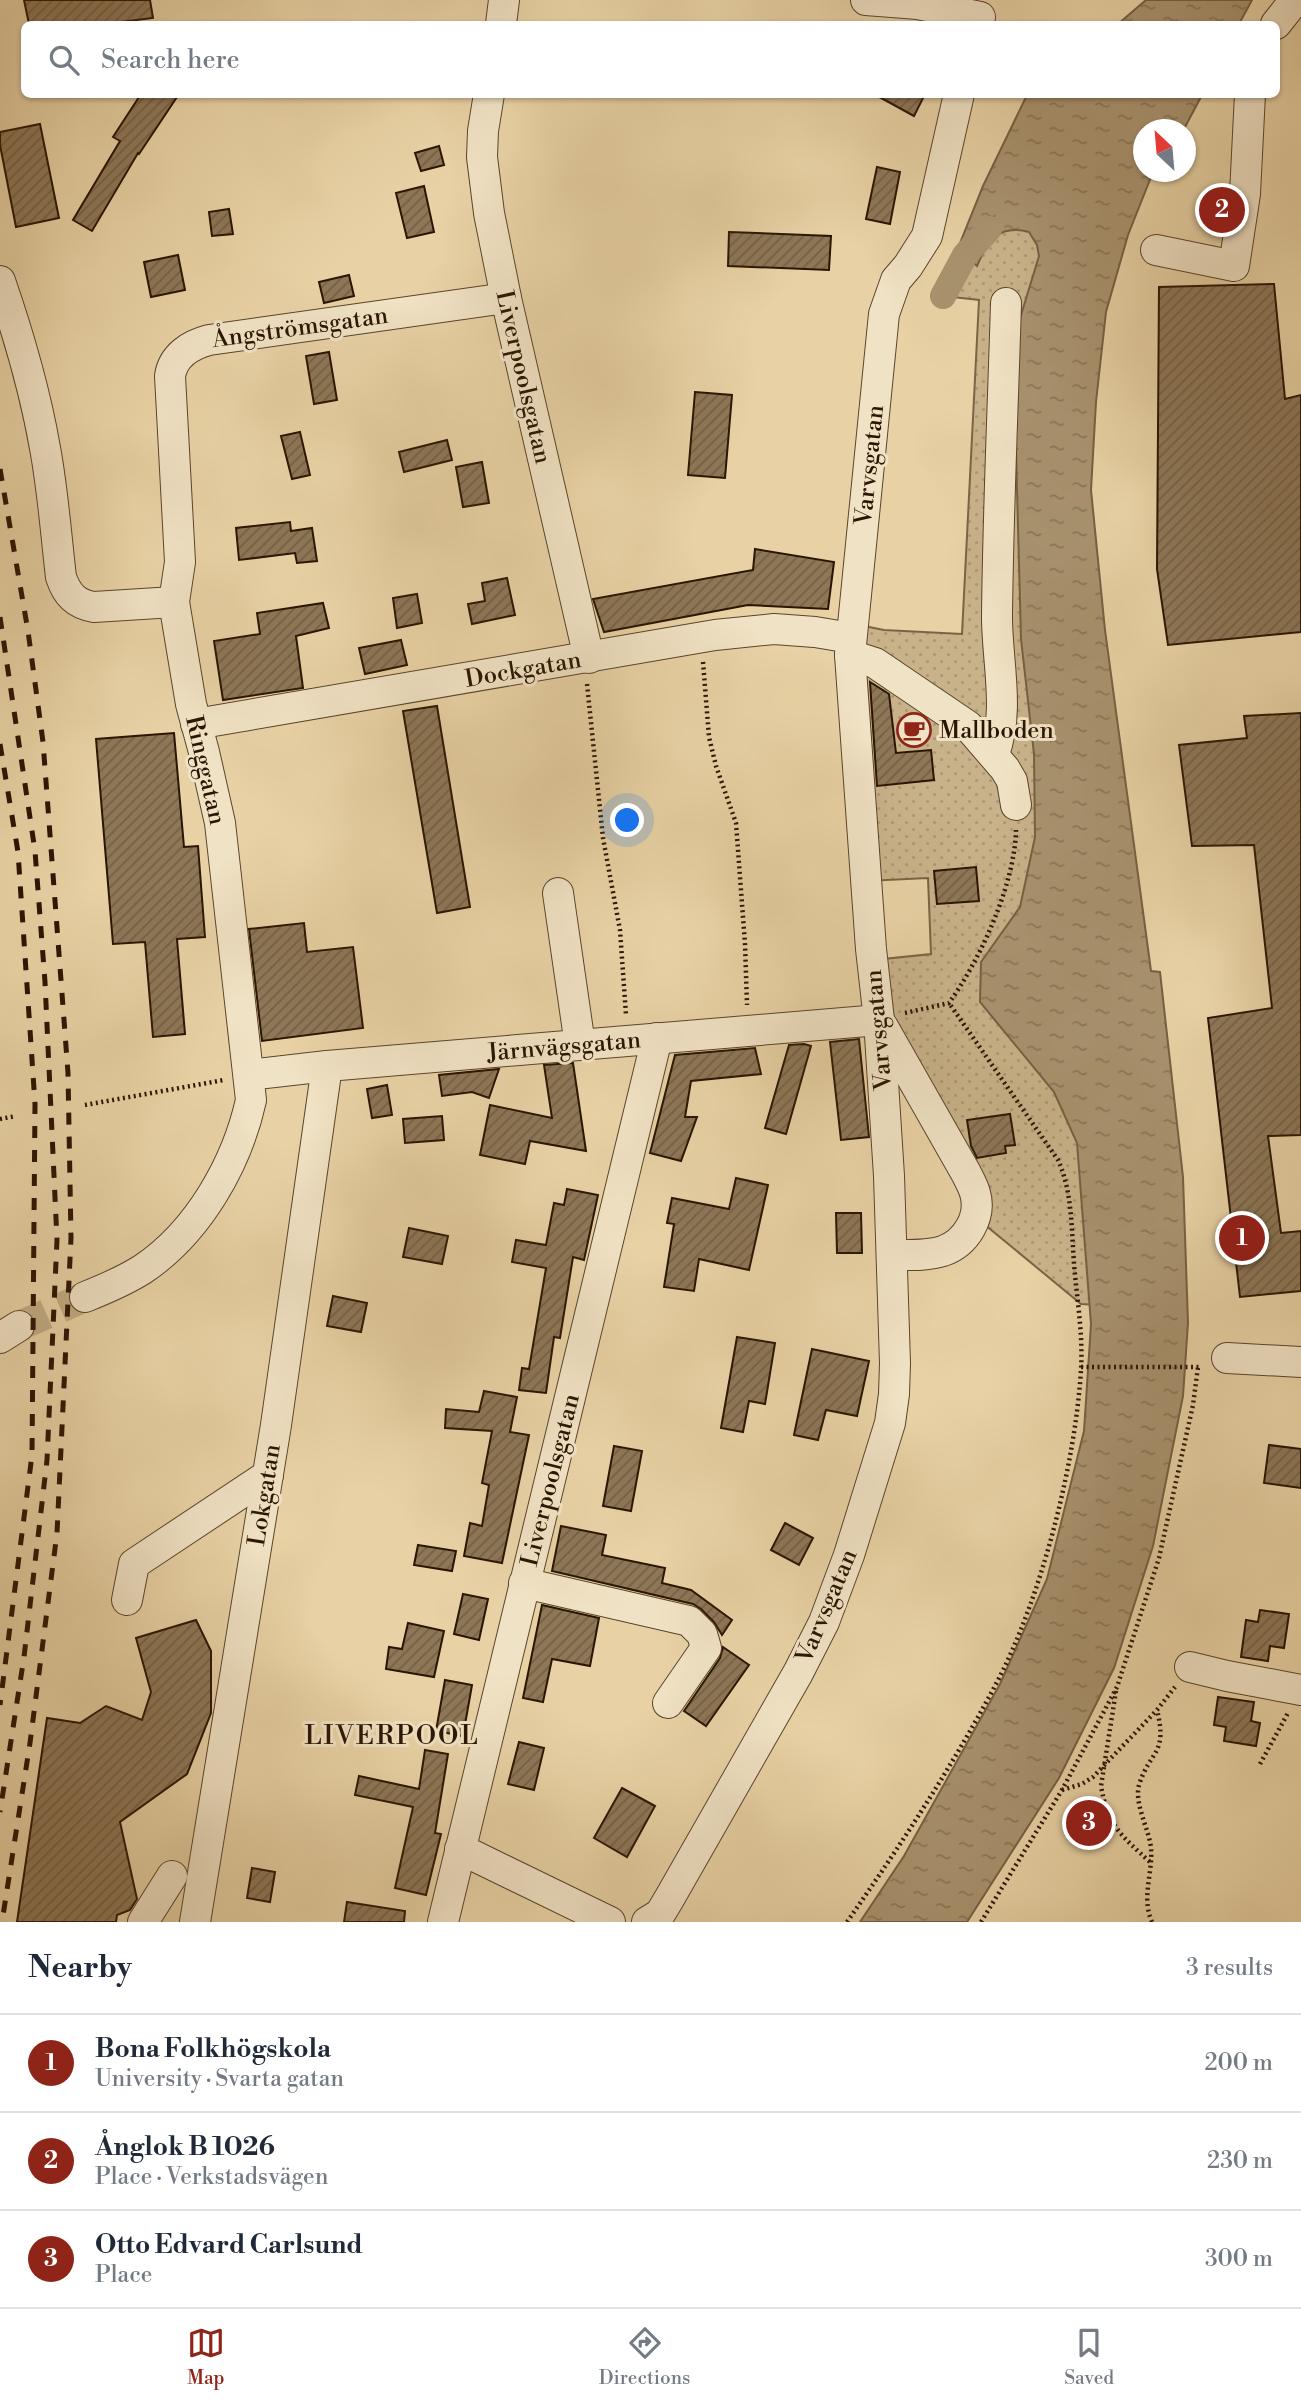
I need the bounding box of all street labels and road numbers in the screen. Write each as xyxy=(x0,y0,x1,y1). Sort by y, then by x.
street label: Liverpoolsgatan xyxy=(489,288,558,467)
street label: Ångströmsgatan xyxy=(209,300,390,355)
street label: Varvsgatan xyxy=(849,403,891,528)
street label: Dockgatan xyxy=(463,645,584,695)
street label: Ringgatan xyxy=(178,713,232,828)
street label: Varvsgatan xyxy=(859,968,899,1092)
street label: Järnvägsgatan xyxy=(485,1025,642,1069)
street label: Liverpoolsgatan xyxy=(515,1391,587,1570)
street label: Lokgatan xyxy=(242,1442,288,1548)
street label: Varvsgatan xyxy=(789,1545,864,1669)

